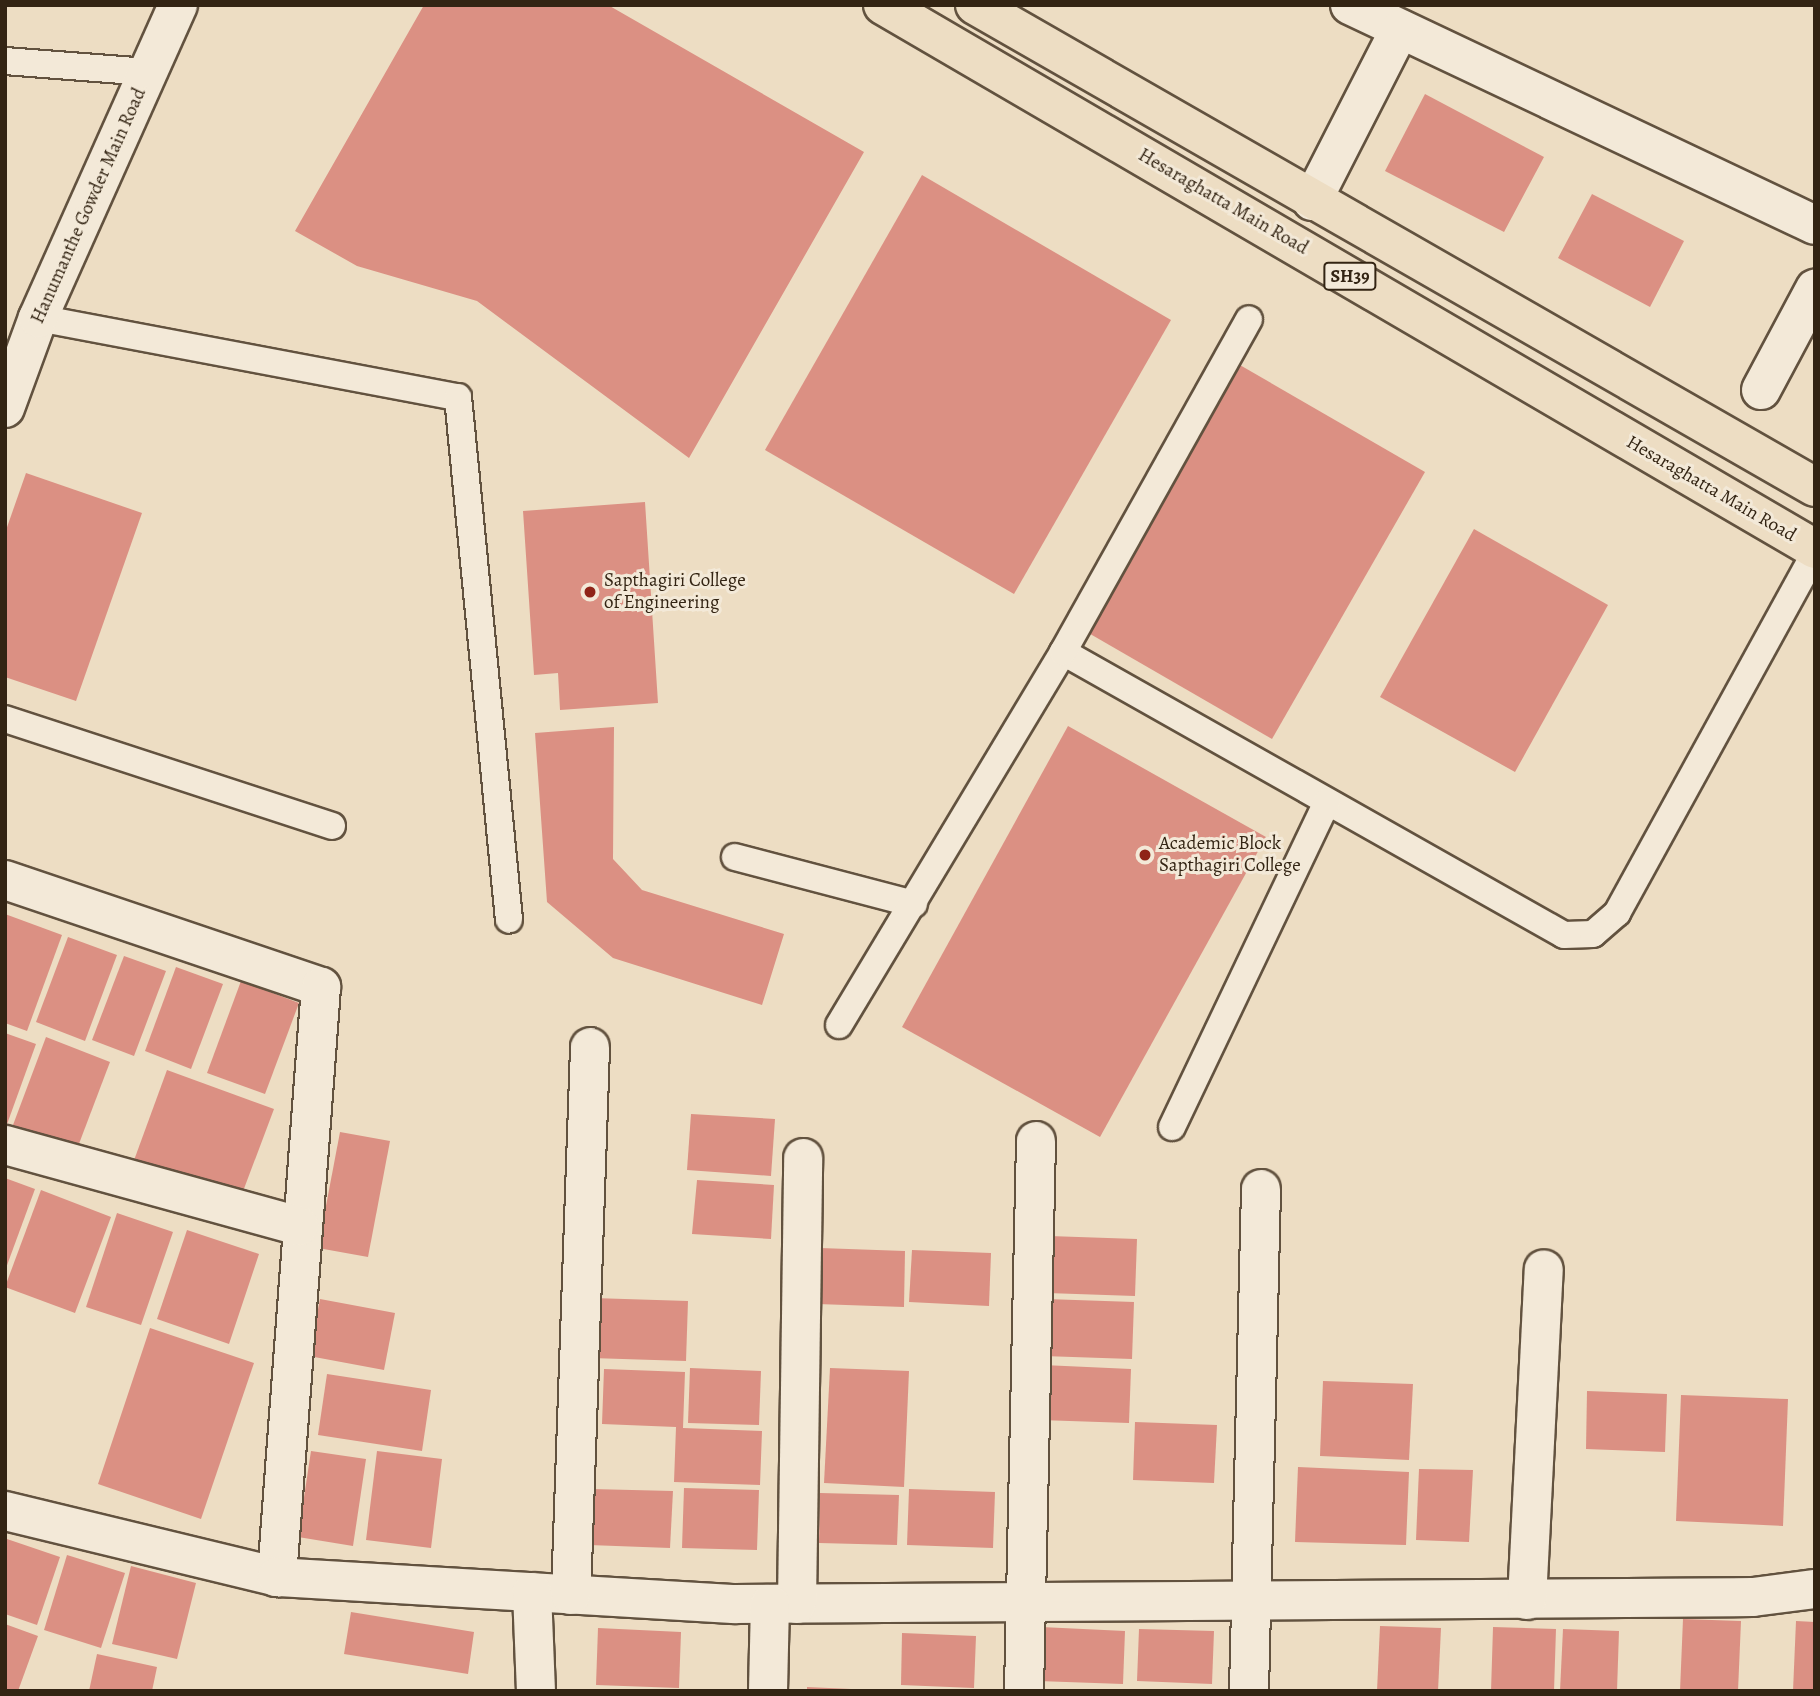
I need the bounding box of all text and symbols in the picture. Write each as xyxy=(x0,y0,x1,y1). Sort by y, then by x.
street label: Hanumanthe Gowder Main Road xyxy=(27,85,151,327)
street label: Hesaraghatta Main Road xyxy=(1134,144,1312,260)
road number: SH39 xyxy=(1322,262,1378,290)
street label: Hesaraghatta Main Road xyxy=(1622,431,1800,547)
place label: Sapthagiri College of Engineering xyxy=(604,570,746,614)
marker: Sapthagiri College of Engineering xyxy=(582,584,598,600)
place label: Academic Block Sapthagiri College xyxy=(1159,833,1301,877)
marker: Academic Block Sapthagiri College xyxy=(1137,847,1153,863)

